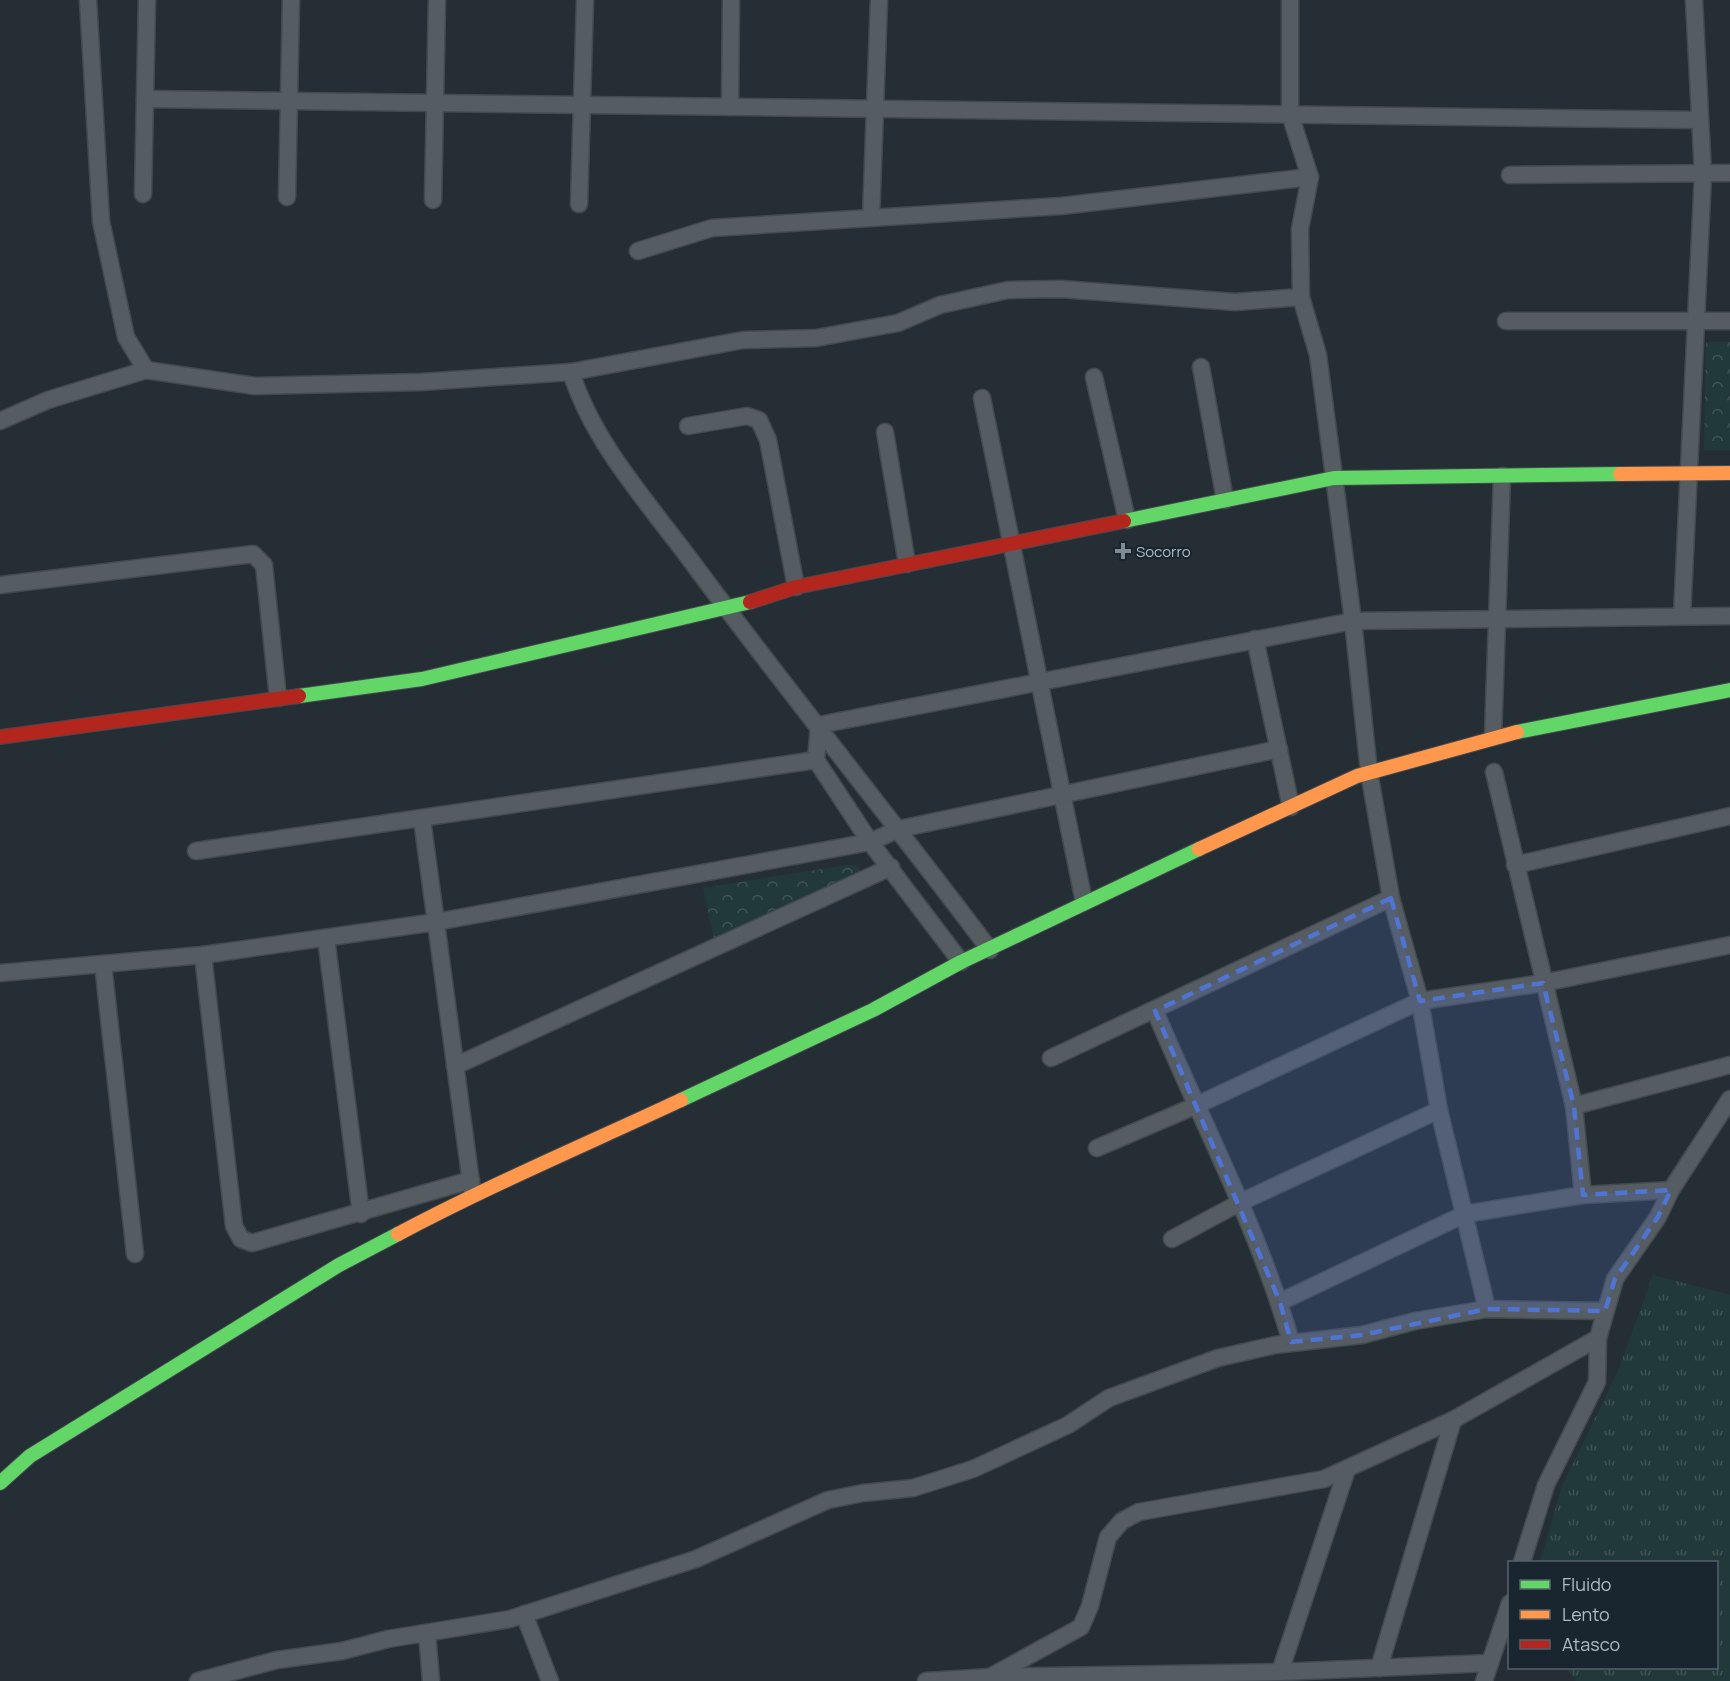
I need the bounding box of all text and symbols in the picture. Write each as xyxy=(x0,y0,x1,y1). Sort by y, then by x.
place label: Socorro xyxy=(1136,541,1191,562)
marker: Socorro xyxy=(1114,542,1132,560)
legend xyxy=(1508,1561,1718,1669)
text: Fluido xyxy=(1562,1572,1611,1596)
text: Lento xyxy=(1562,1602,1610,1626)
text: Atasco xyxy=(1562,1632,1620,1656)

